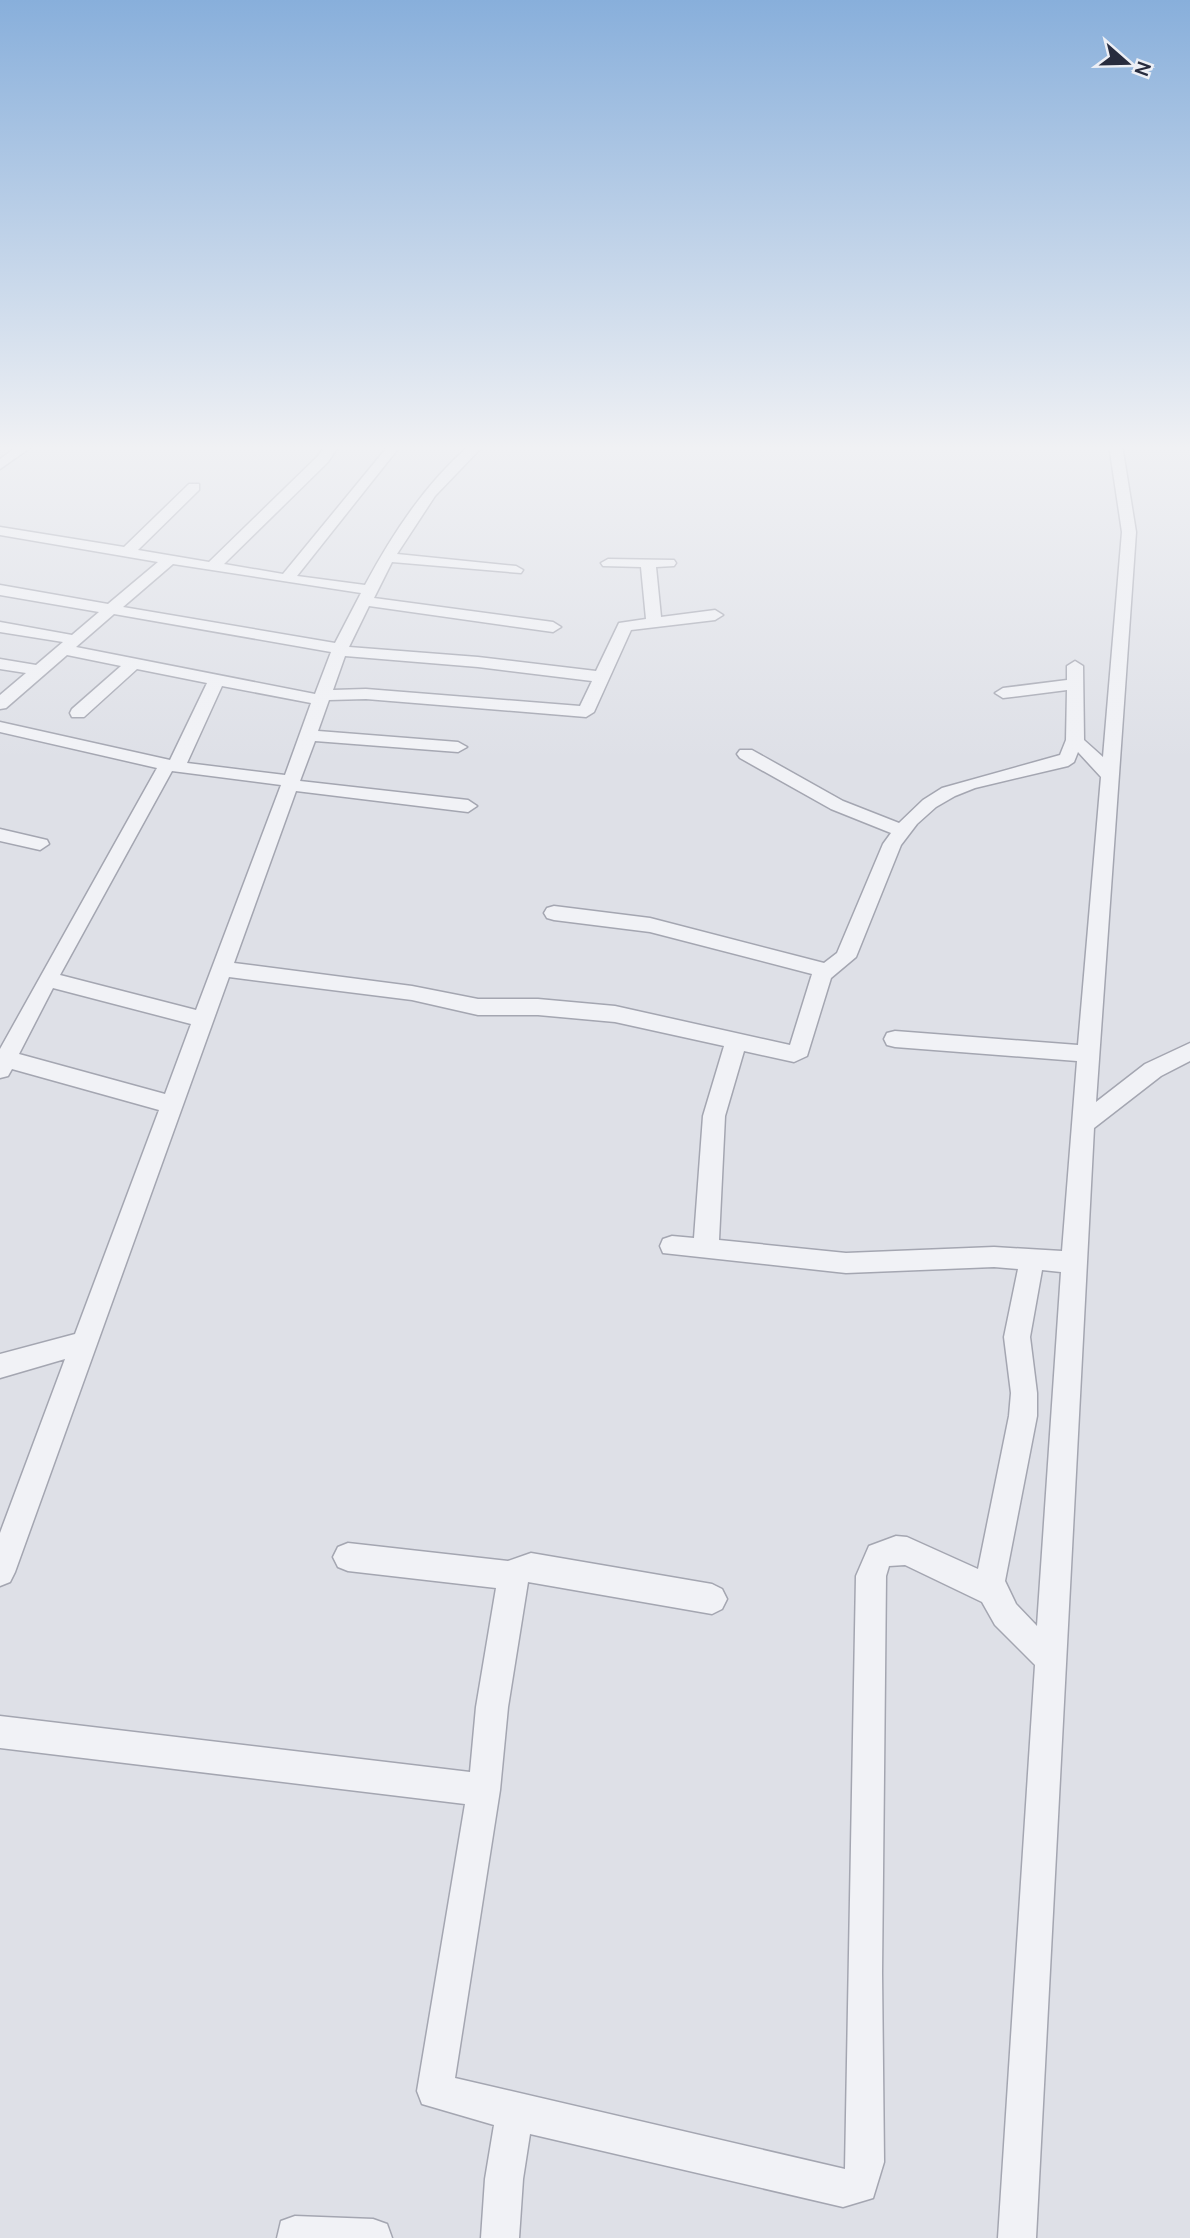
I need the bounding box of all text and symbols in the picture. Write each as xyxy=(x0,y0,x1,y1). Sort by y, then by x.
north arrow xyxy=(1092,28,1162,98)
text: N xyxy=(1128,58,1158,80)

